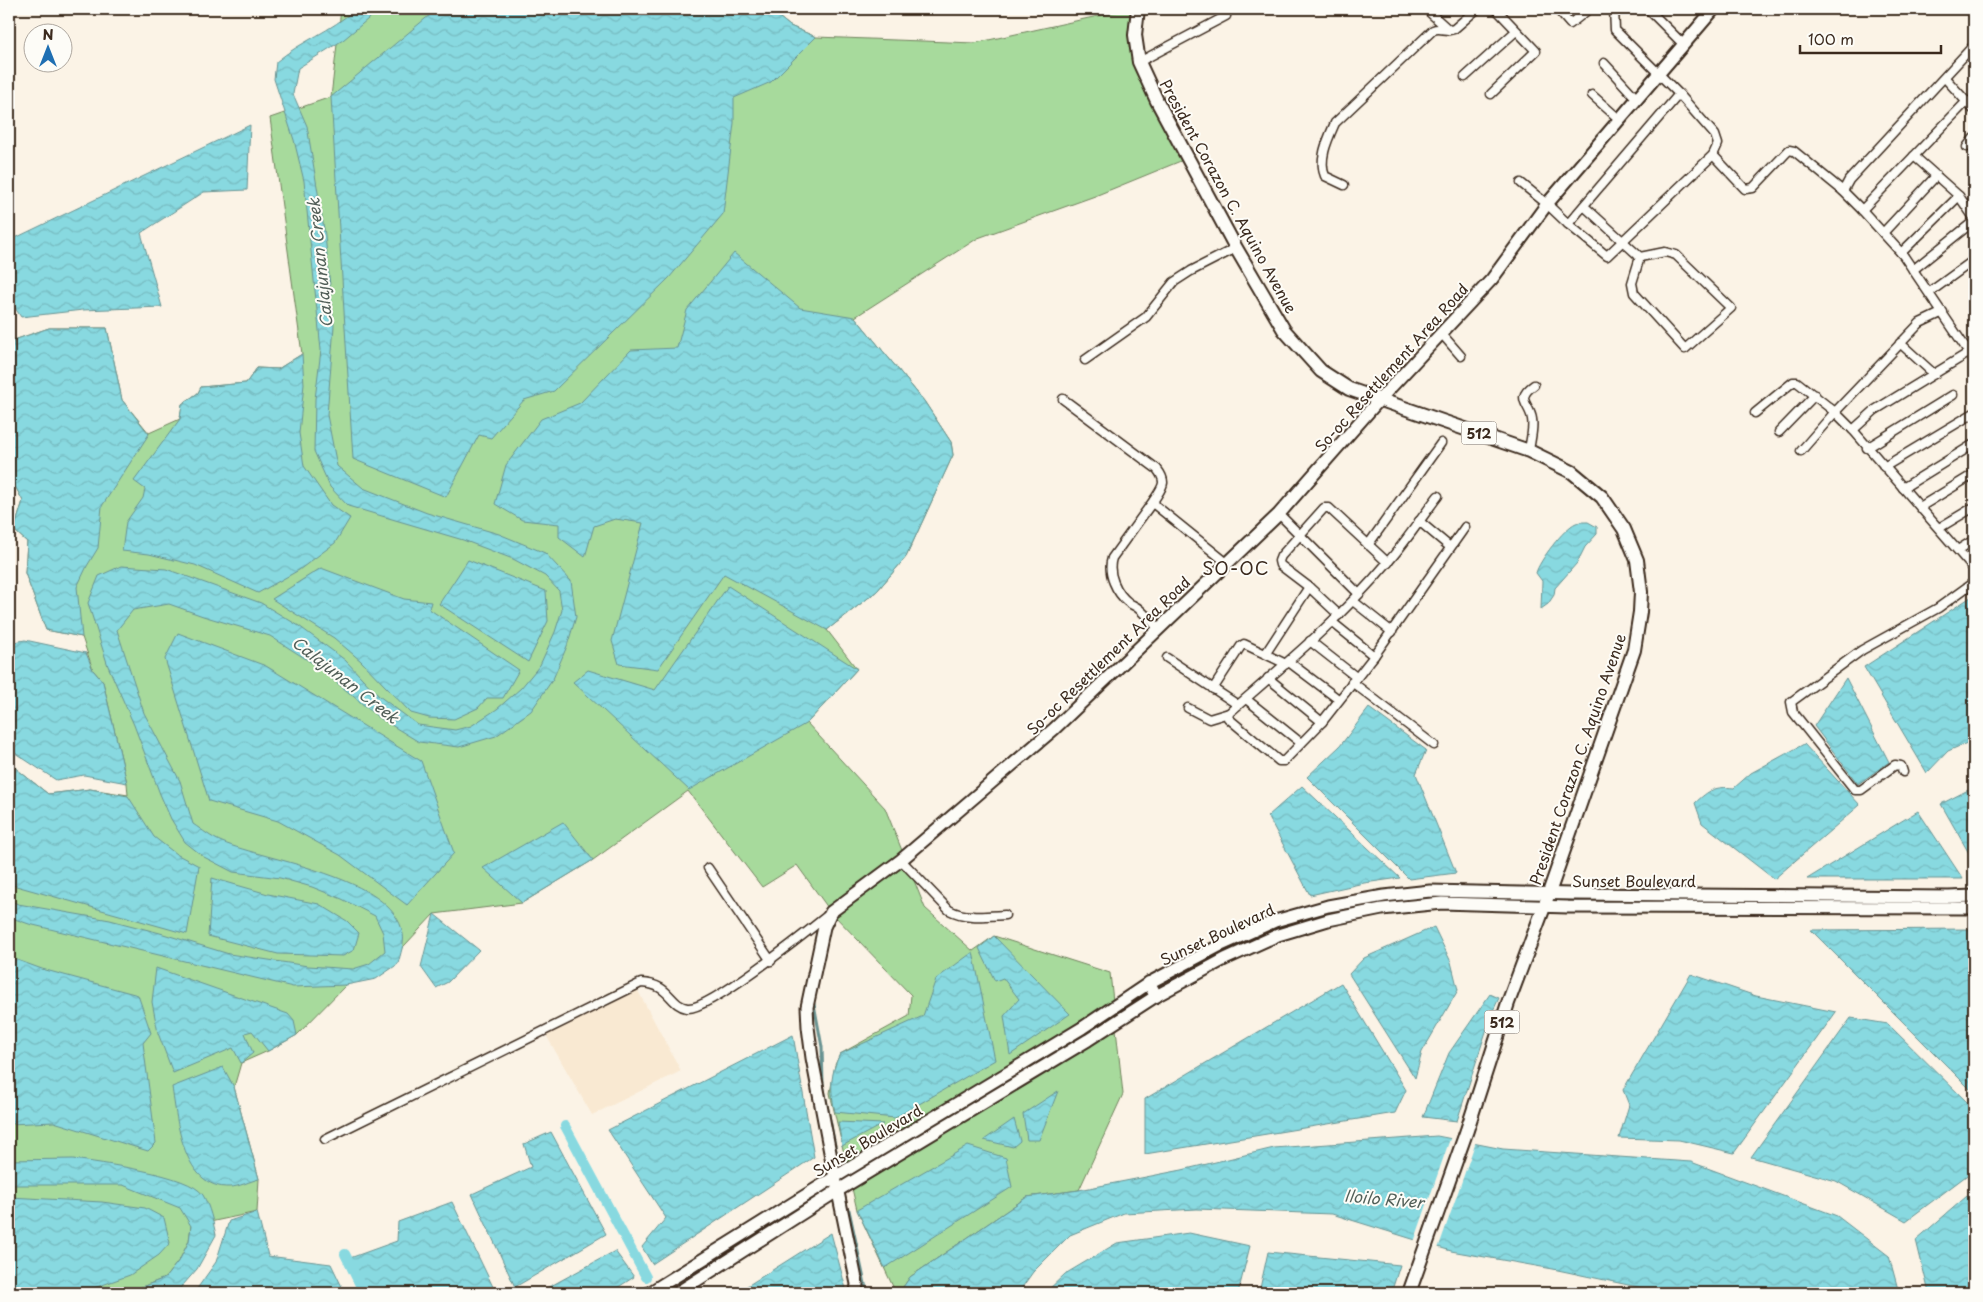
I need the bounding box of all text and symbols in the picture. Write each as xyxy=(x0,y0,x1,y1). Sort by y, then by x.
north arrow xyxy=(22,22,72,72)
scale bar xyxy=(1800,22,1942,54)
text: N xyxy=(42,24,54,45)
text: 100 m xyxy=(1808,27,1854,50)
street label: President Corazon C. Aquino Avenue xyxy=(1155,75,1303,317)
water label: Calajunan Creek xyxy=(300,196,338,329)
street label: So-oc Resettlement Area Road xyxy=(1309,278,1473,456)
road number: 512 xyxy=(1462,422,1496,444)
district label: SO-OC xyxy=(1202,554,1270,581)
street label: So-oc Resettlement Area Road xyxy=(1021,570,1195,740)
water label: Calajunan Creek xyxy=(287,629,406,729)
street label: President Corazon C. Aquino Avenue xyxy=(1523,630,1631,888)
street label: Sunset Boulevard xyxy=(1572,869,1696,892)
street label: Sunset Boulevard xyxy=(1156,897,1278,971)
road number: 512 xyxy=(1484,1010,1520,1034)
street label: Sunset Boulevard xyxy=(808,1098,926,1182)
water label: Iloilo River xyxy=(1343,1183,1427,1214)

